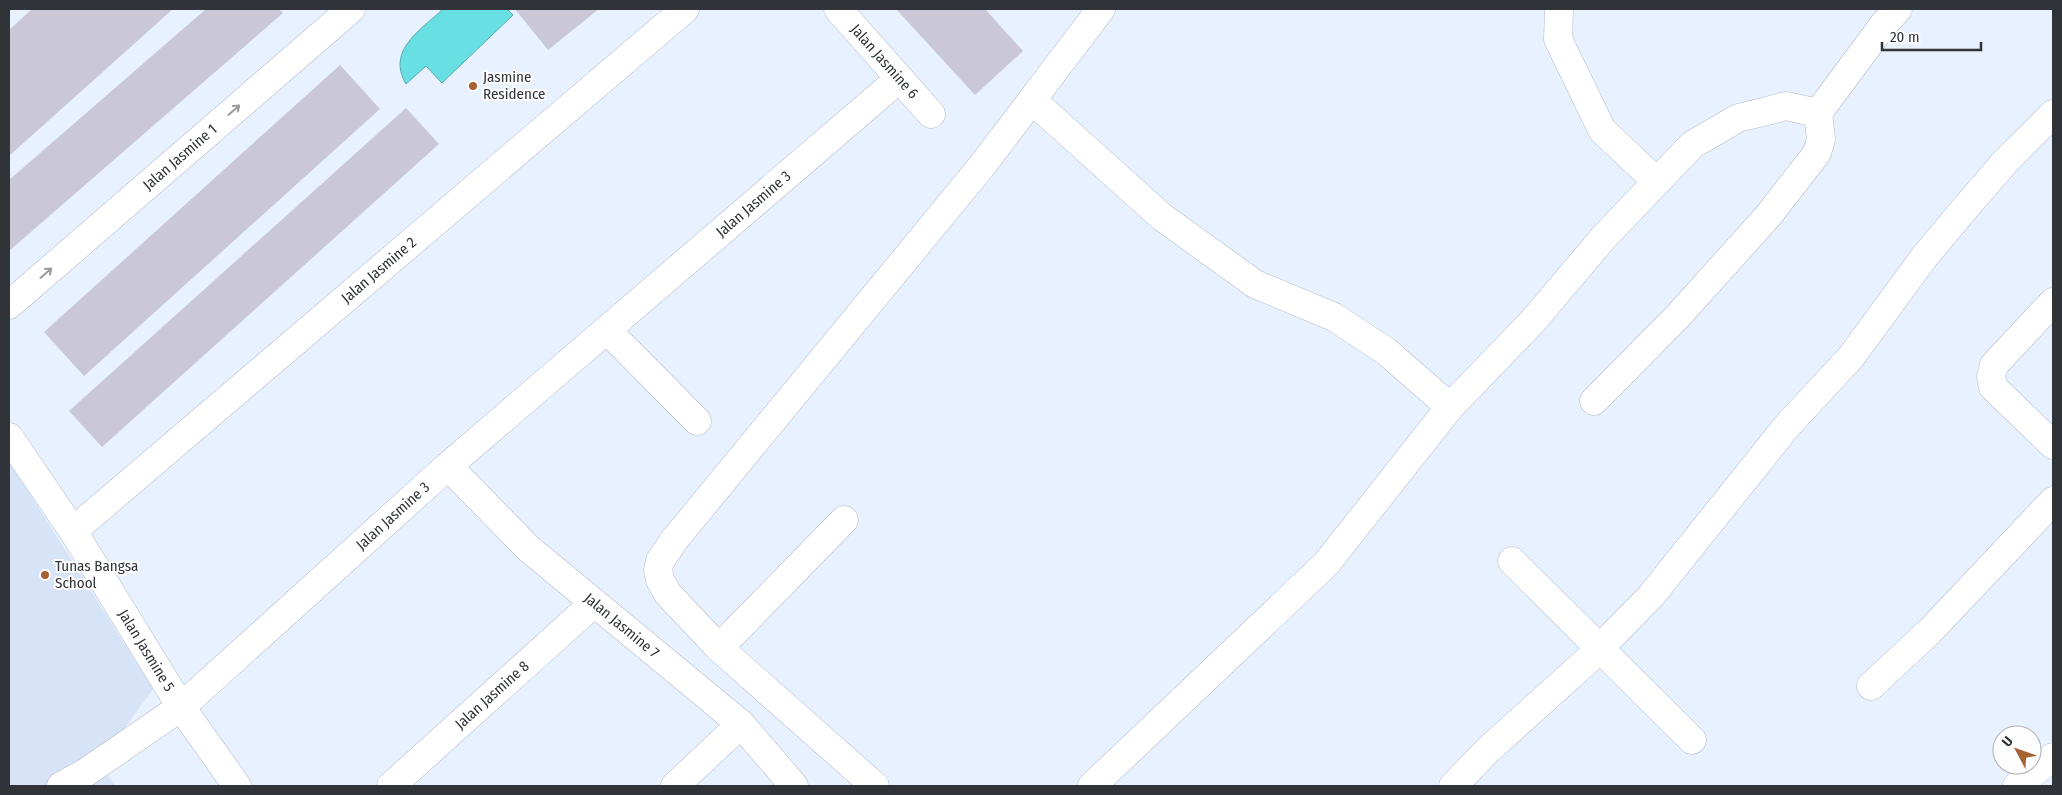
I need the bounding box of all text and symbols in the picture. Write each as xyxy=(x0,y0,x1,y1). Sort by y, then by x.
street label: Jalan Jasmine 6 xyxy=(847,20,922,102)
scale bar xyxy=(1882,20,1981,52)
text: 20 m xyxy=(1890,28,1920,46)
place label: Jasmine Residence xyxy=(483,68,545,103)
marker: Jasmine Residence xyxy=(467,80,479,92)
one-way arrow xyxy=(228,104,241,115)
street label: Jalan Jasmine 1 xyxy=(139,120,220,194)
street label: Jalan Jasmine 3 xyxy=(712,167,795,241)
street label: Jalan Jasmine 2 xyxy=(338,233,420,307)
one-way arrow xyxy=(39,268,52,279)
street label: Jalan Jasmine 3 xyxy=(352,478,433,554)
place label: Tunas Bangsa School xyxy=(55,557,138,592)
marker: Tunas Bangsa School xyxy=(39,569,51,581)
street label: Jalan Jasmine 7 xyxy=(580,589,663,662)
street label: Jalan Jasmine 5 xyxy=(114,606,178,695)
street label: Jalan Jasmine 8 xyxy=(451,657,533,733)
north arrow xyxy=(1992,725,2042,775)
text: U xyxy=(1998,733,2017,750)

